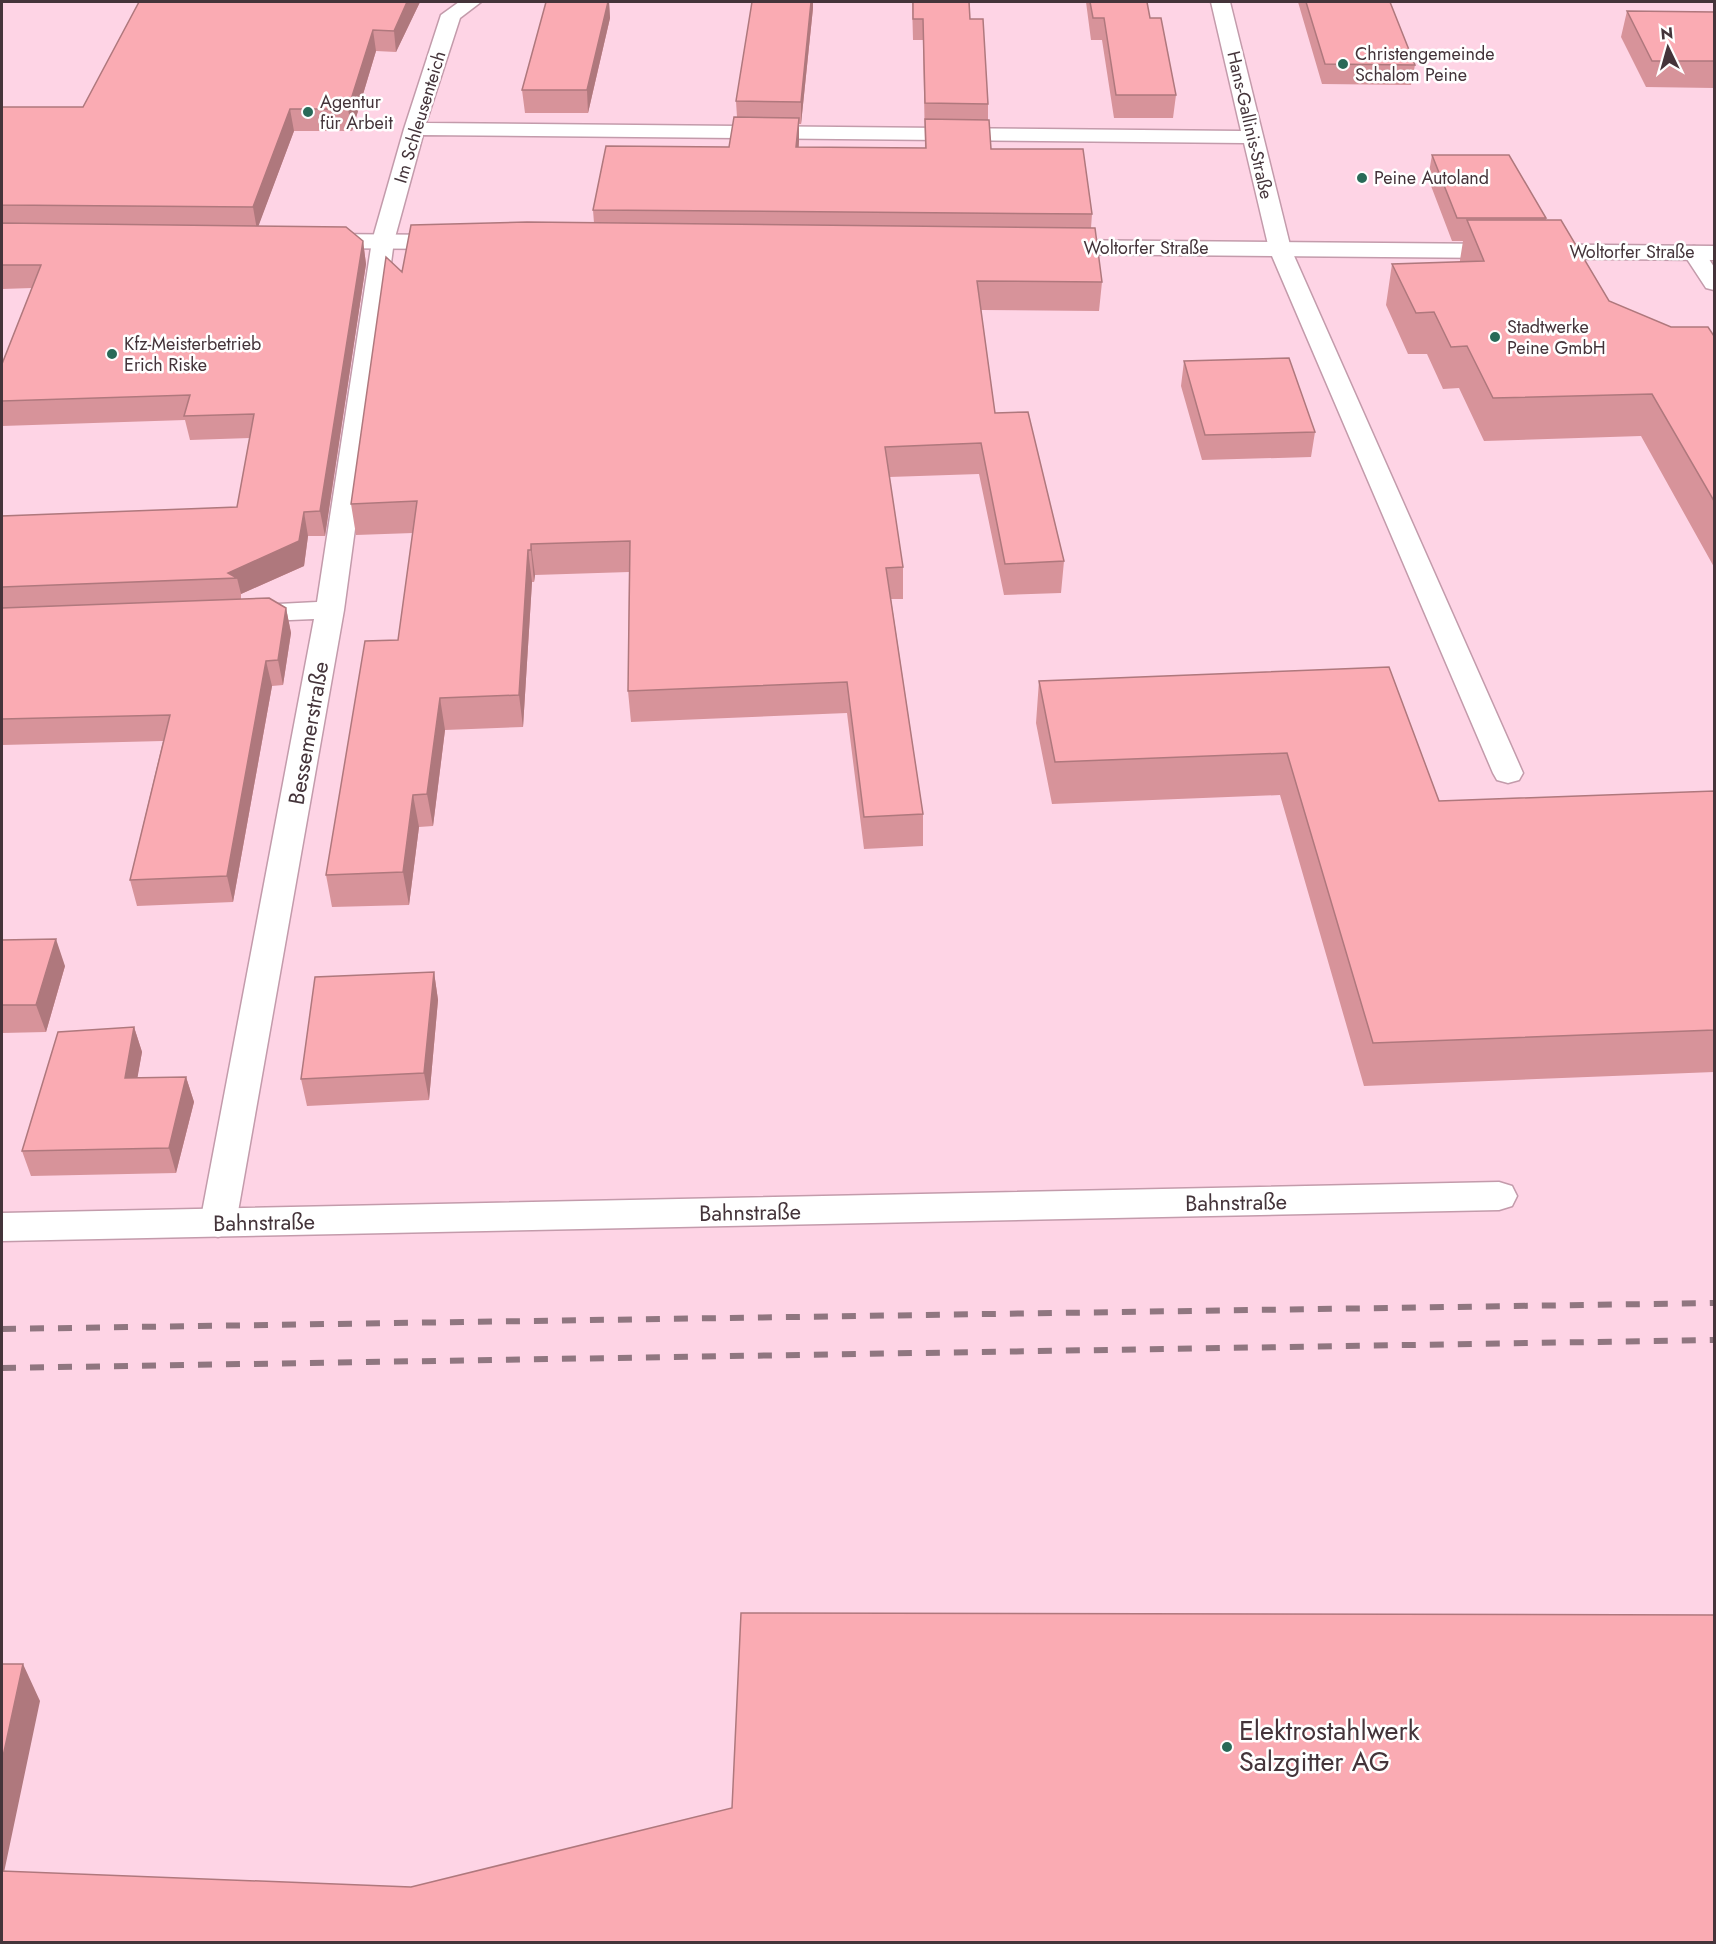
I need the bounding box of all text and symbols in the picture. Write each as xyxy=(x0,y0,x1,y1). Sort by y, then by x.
north arrow xyxy=(1638,18,1698,78)
text: N xyxy=(1659,22,1674,46)
place label: Christengemeinde Schalom Peine xyxy=(1355,41,1494,88)
street label: Im Schleusenteich xyxy=(388,48,452,186)
street label: Hans-Gallinis-Straße xyxy=(1220,48,1280,202)
marker: Christengemeinde Schalom Peine xyxy=(1336,57,1350,71)
place label: Agentur für Arbeit xyxy=(320,89,393,136)
marker: Agentur für Arbeit xyxy=(301,105,315,119)
place label: Peine Autoland xyxy=(1374,165,1489,191)
marker: Peine Autoland xyxy=(1355,171,1369,185)
street label: Woltorfer Straße xyxy=(1083,235,1209,261)
street label: Woltorfer Straße xyxy=(1569,239,1695,265)
place label: Stadtwerke Peine GmbH xyxy=(1507,314,1606,361)
marker: Stadtwerke Peine GmbH xyxy=(1488,330,1502,344)
place label: Kfz-Meisterbetrieb Erich Riske xyxy=(124,331,261,378)
marker: Kfz-Meisterbetrieb Erich Riske xyxy=(105,347,119,361)
street label: Bessemerstraße xyxy=(280,659,336,807)
street label: Bahnstraße xyxy=(1185,1185,1287,1219)
street label: Bahnstraße xyxy=(699,1195,801,1229)
street label: Bahnstraße xyxy=(213,1205,315,1239)
place label: Elektrostahlwerk Salzgitter AG xyxy=(1239,1711,1420,1781)
marker: Elektrostahlwerk Salzgitter AG xyxy=(1220,1740,1234,1754)

